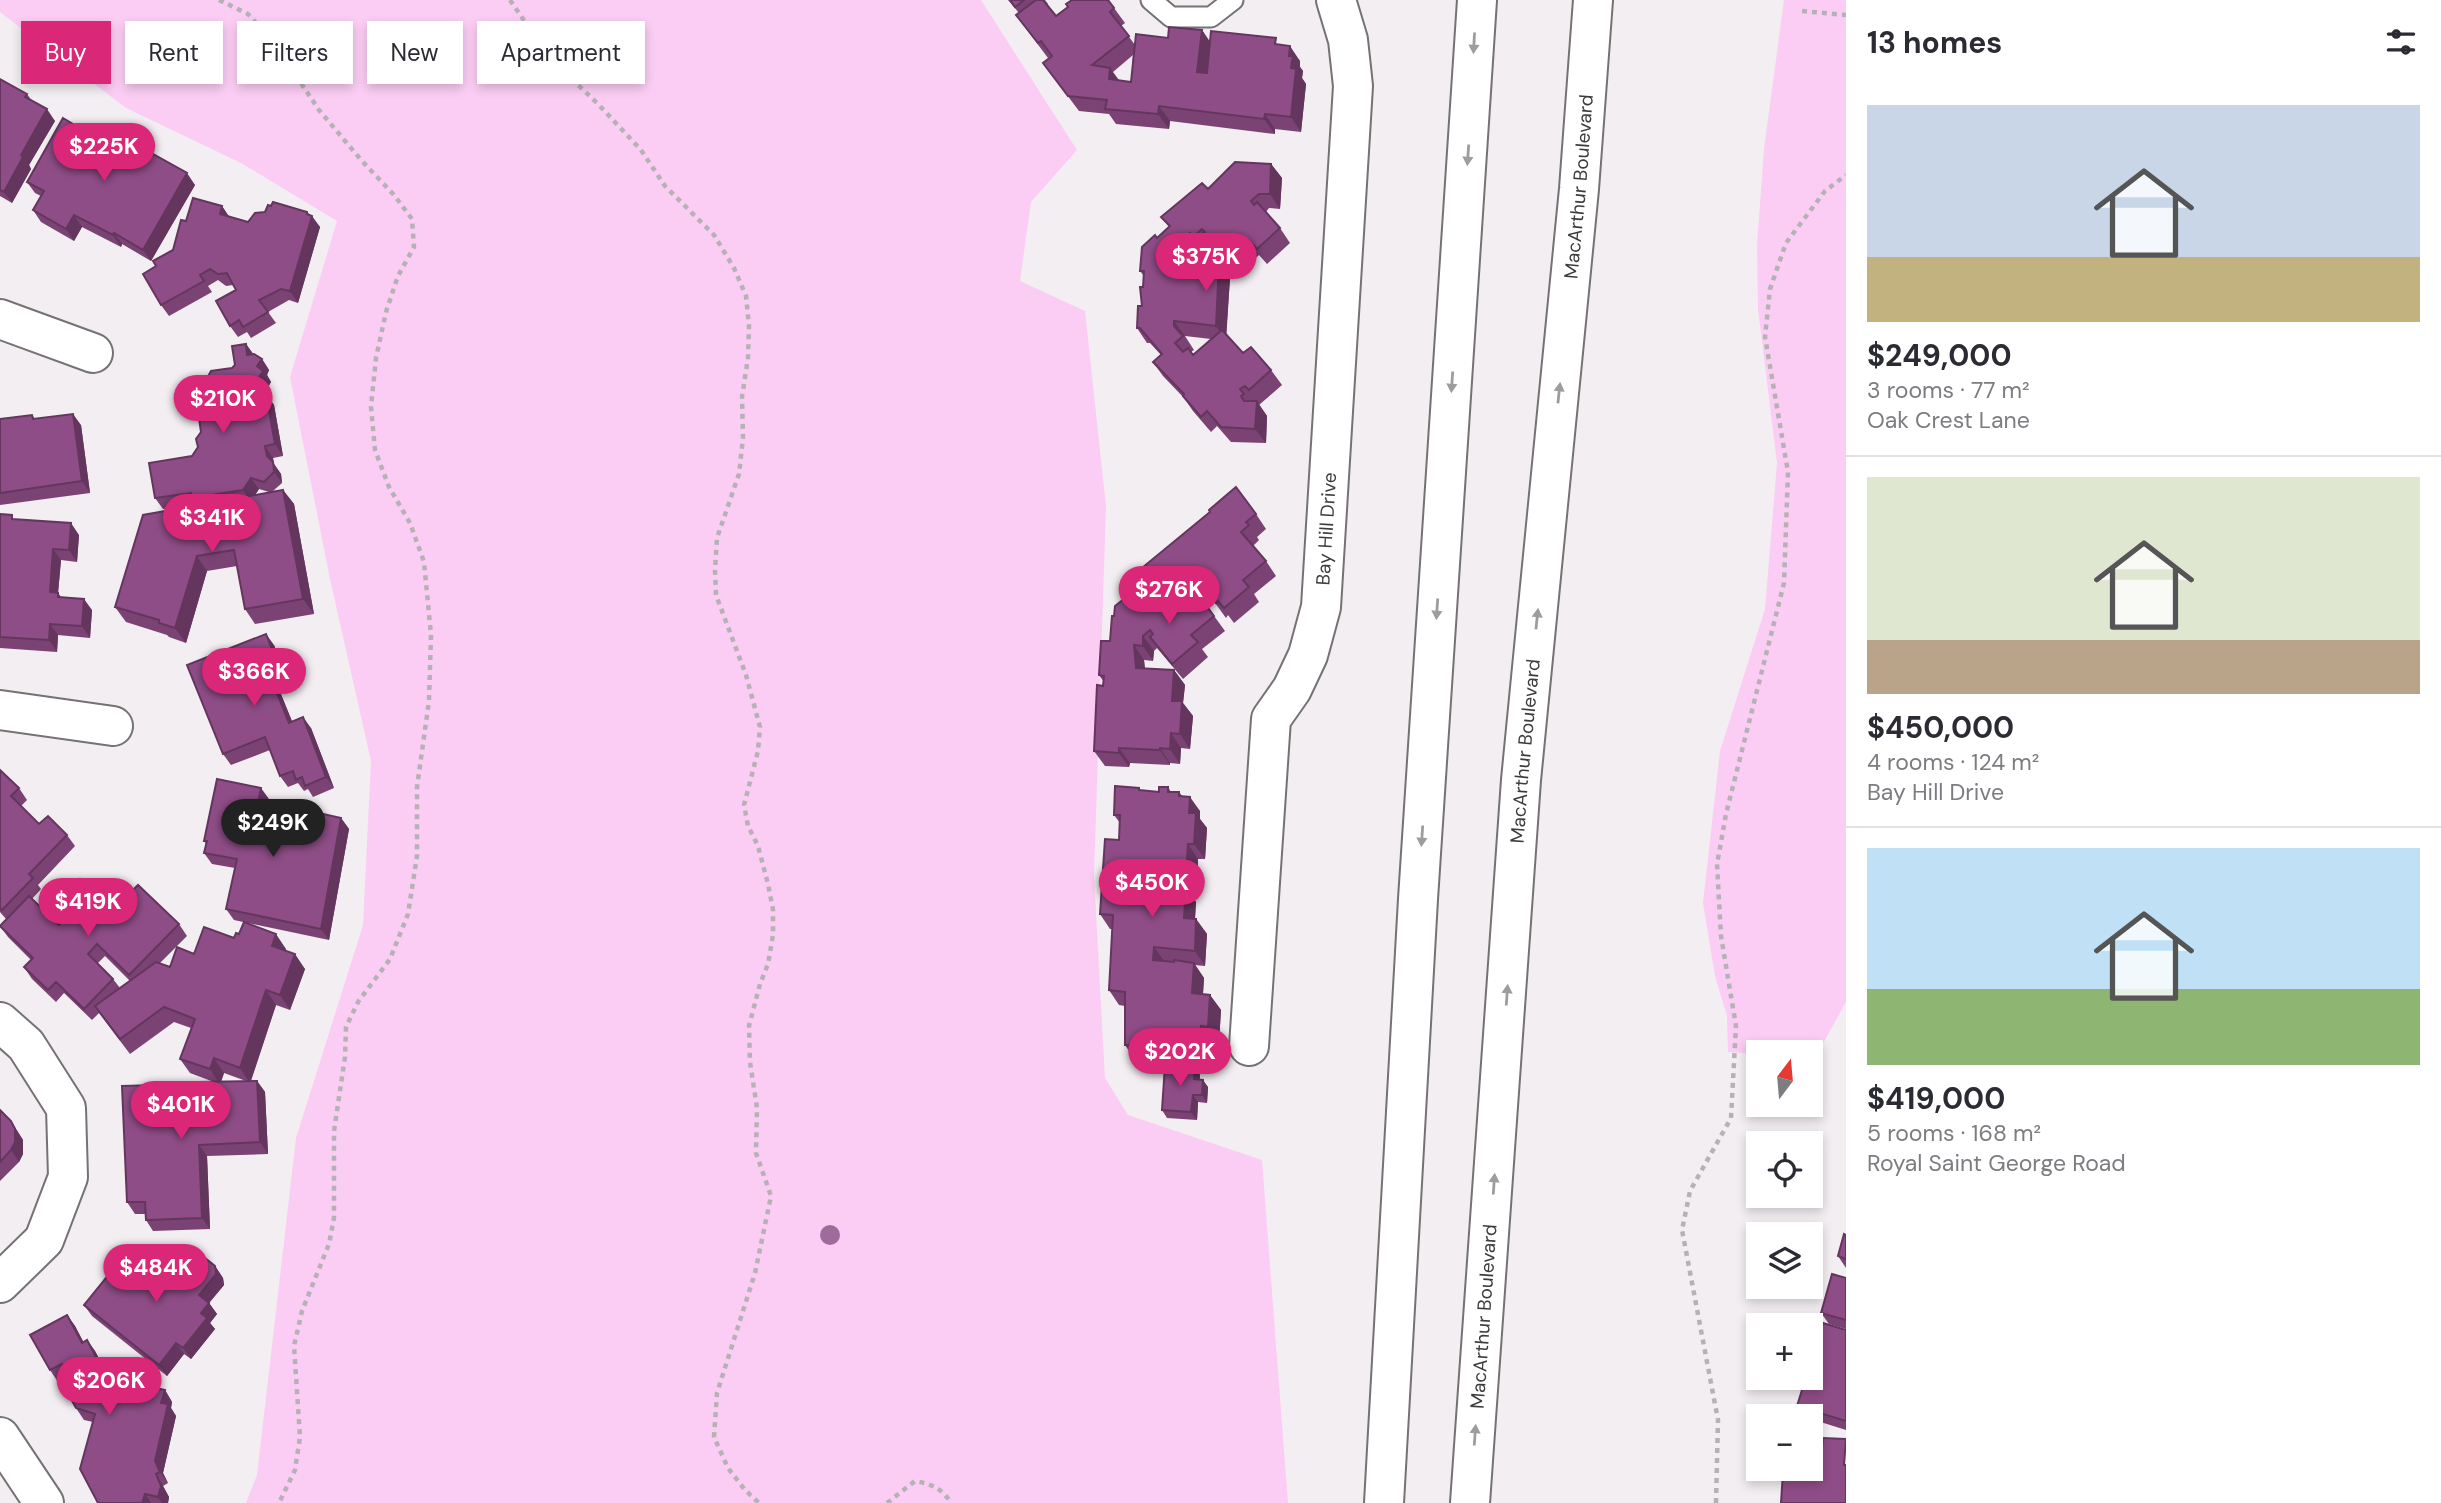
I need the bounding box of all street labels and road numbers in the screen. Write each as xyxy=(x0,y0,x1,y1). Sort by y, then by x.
street label: MacArthur Boulevard xyxy=(1558,93,1598,280)
street label: Bay Hill Drive xyxy=(1310,472,1342,586)
street label: MacArthur Boulevard xyxy=(1504,658,1545,844)
street label: MacArthur Boulevard xyxy=(1464,1223,1502,1410)

